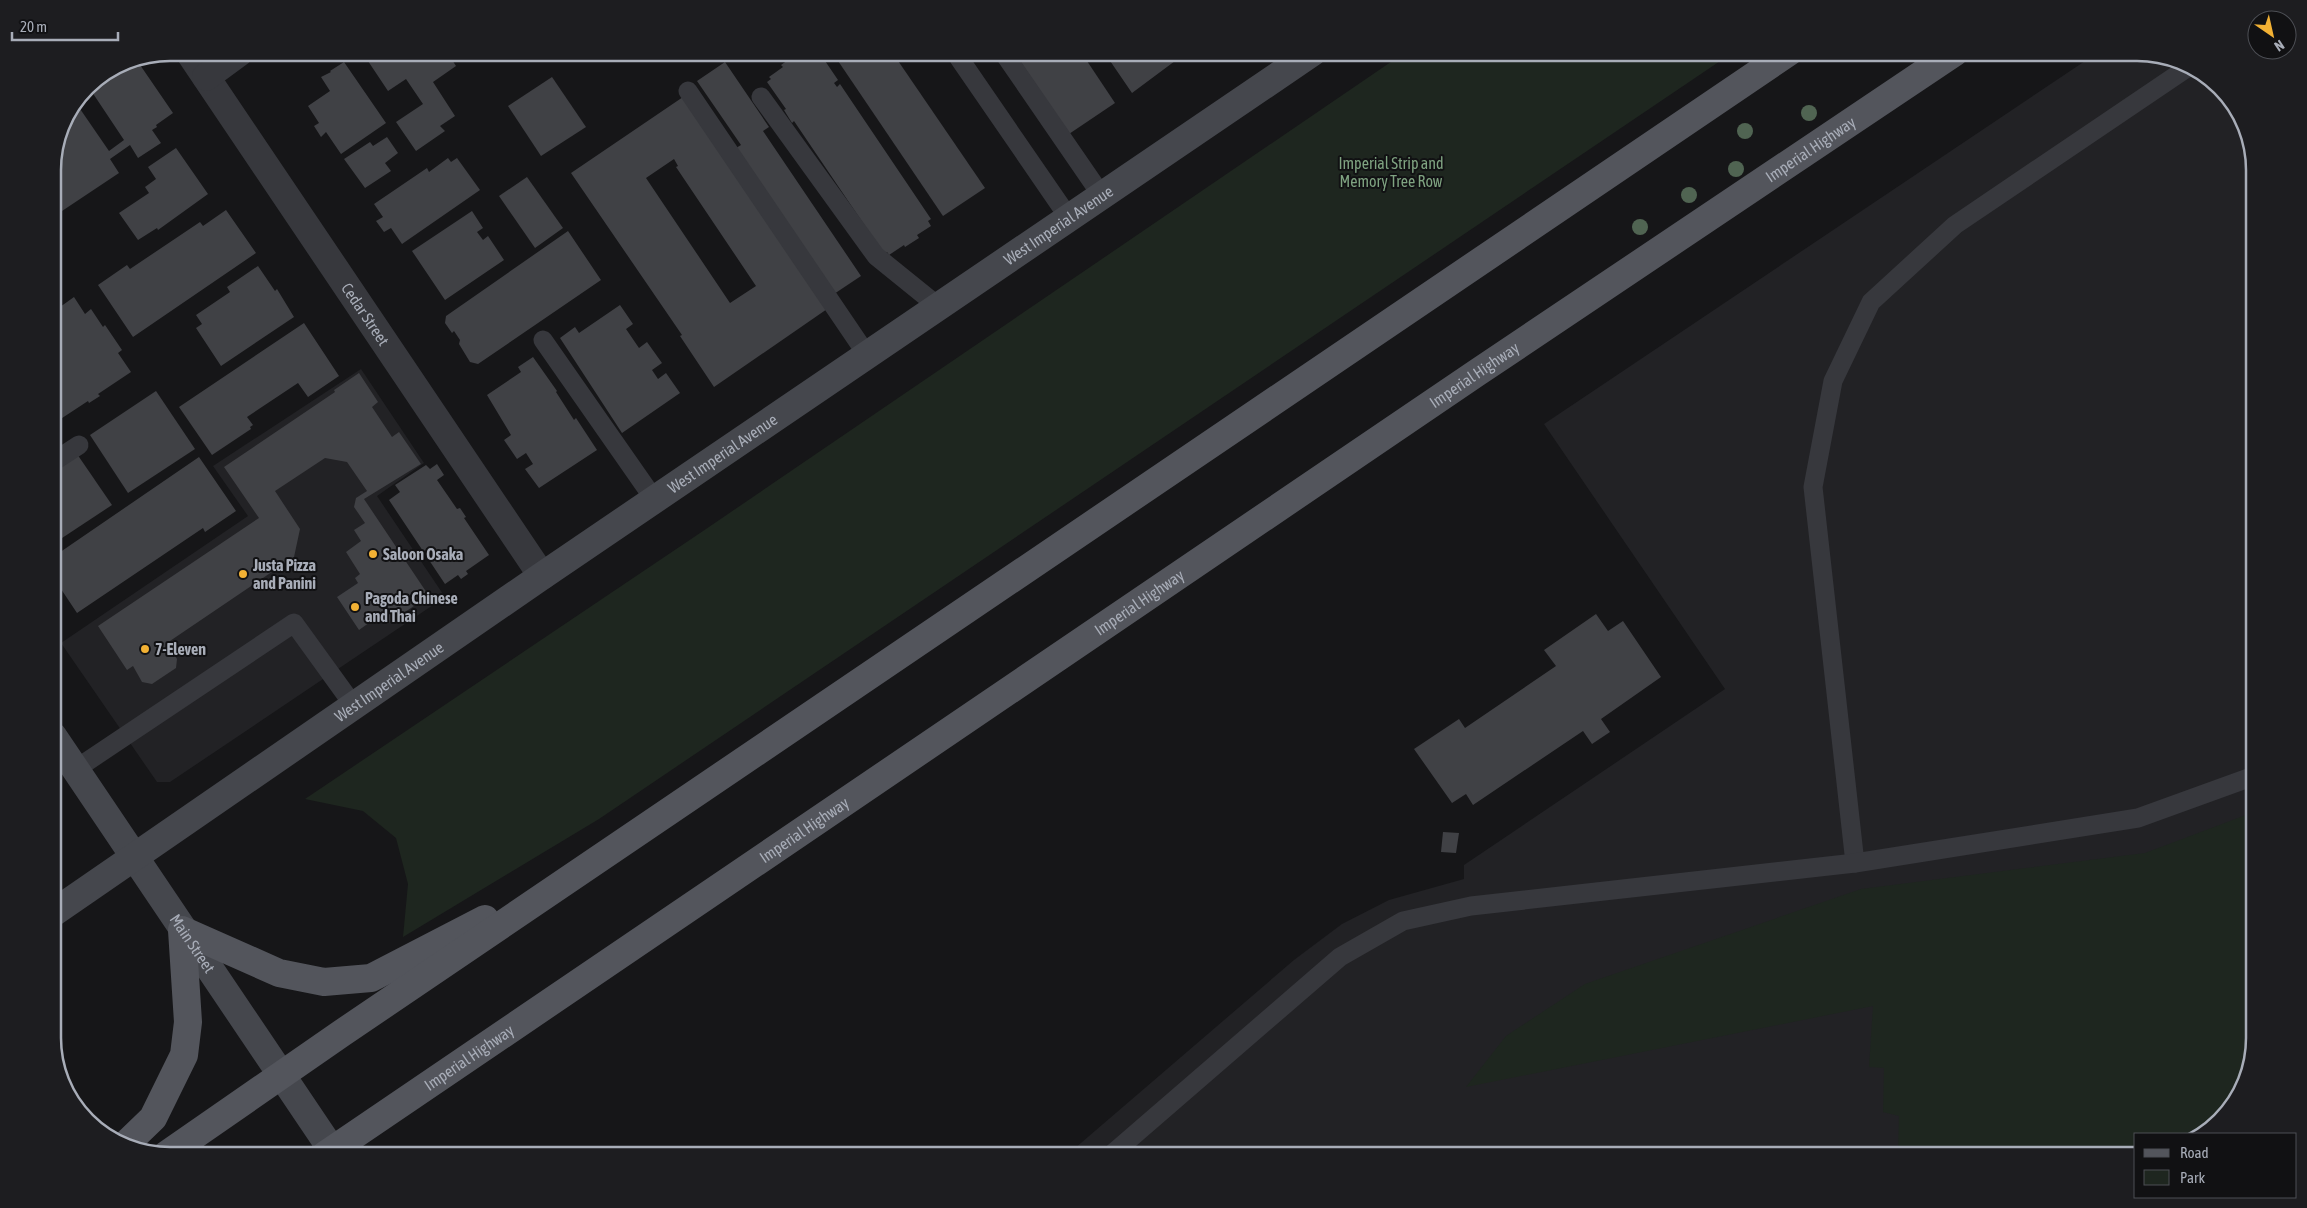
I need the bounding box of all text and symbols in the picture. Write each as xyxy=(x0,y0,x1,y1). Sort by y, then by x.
scale bar xyxy=(12,10,119,42)
north arrow xyxy=(2247,10,2297,60)
text: 20 m xyxy=(20,18,47,35)
text: N xyxy=(2271,37,2287,55)
street label: Imperial Highway xyxy=(1762,112,1859,185)
park label: Imperial Strip and Memory Tree Row xyxy=(1338,154,1444,191)
street label: West Imperial Avenue xyxy=(1000,182,1116,269)
street label: Cedar Street xyxy=(338,279,393,349)
street label: Imperial Highway xyxy=(1426,338,1523,411)
street label: West Imperial Avenue xyxy=(664,410,780,497)
place label: Saloon Osaka xyxy=(383,545,463,563)
marker: Saloon Osaka xyxy=(367,548,379,560)
place label: Justa Pizza and Panini xyxy=(252,556,316,592)
street label: Imperial Highway xyxy=(1091,565,1188,639)
marker: Justa Pizza and Panini xyxy=(237,568,249,580)
place label: Pagoda Chinese and Thai xyxy=(365,589,458,625)
marker: Pagoda Chinese and Thai xyxy=(349,601,361,613)
street label: West Imperial Avenue xyxy=(331,638,447,725)
place label: 7-Eleven xyxy=(155,640,206,658)
marker: 7-Eleven xyxy=(139,643,151,655)
street label: Imperial Highway xyxy=(756,793,853,866)
street label: Main Street xyxy=(167,911,219,976)
street label: Imperial Highway xyxy=(421,1020,518,1094)
legend xyxy=(2134,1133,2297,1198)
text: Road xyxy=(2180,1144,2209,1161)
text: Park xyxy=(2180,1169,2205,1186)

